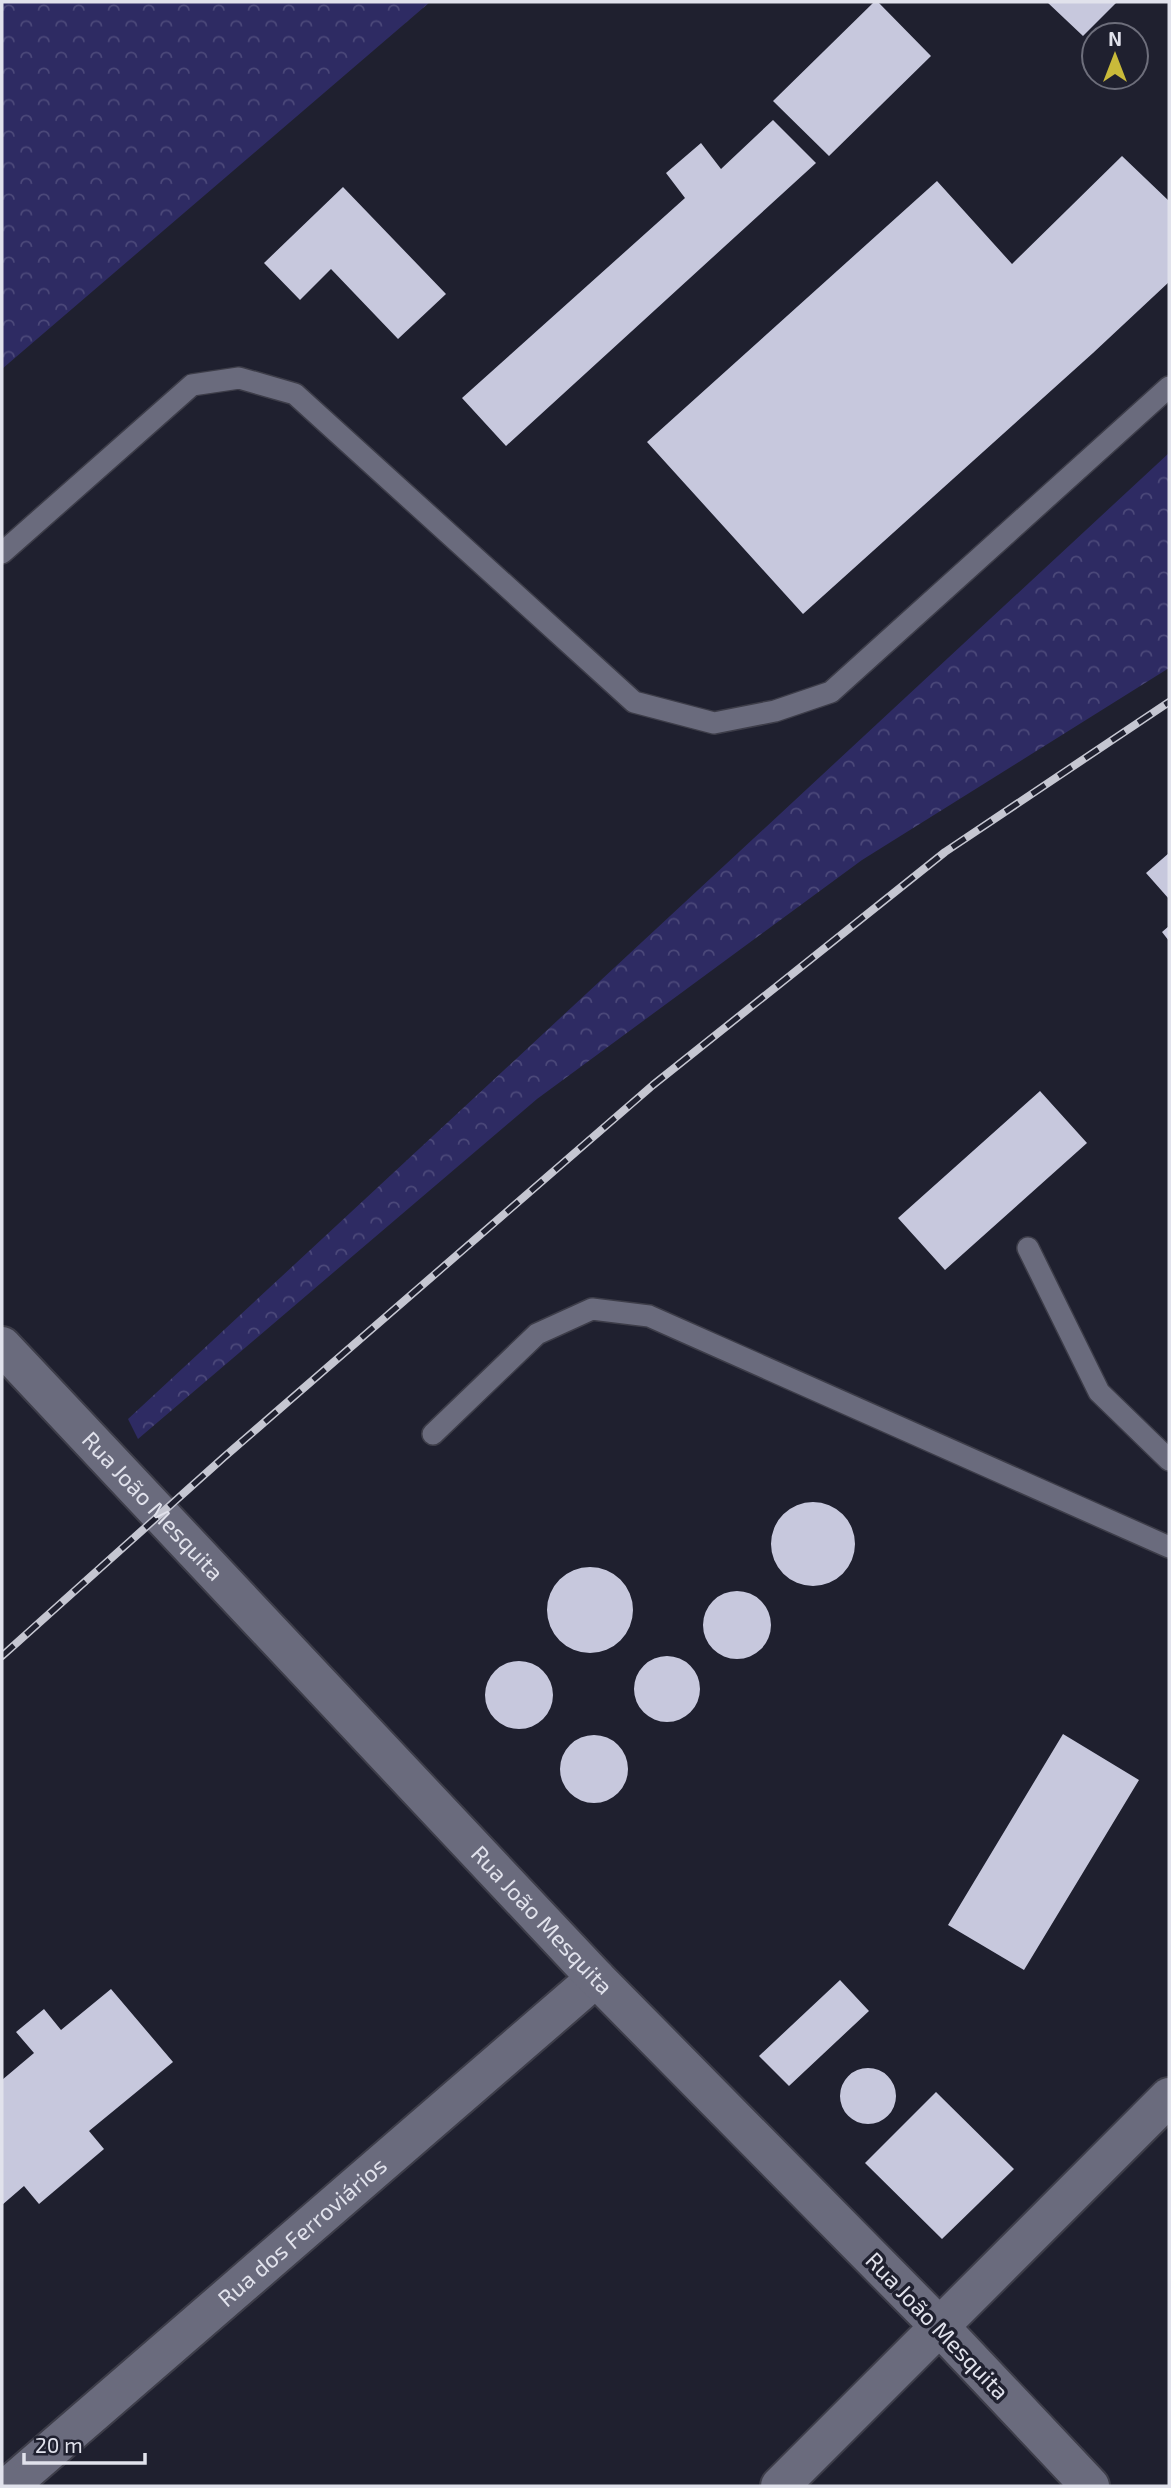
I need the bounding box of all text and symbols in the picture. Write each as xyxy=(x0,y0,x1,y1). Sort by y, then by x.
north arrow xyxy=(1080,21,1150,91)
text: N xyxy=(1108,27,1122,50)
street label: Rua João Mesquita xyxy=(77,1425,230,1586)
street label: Rua João Mesquita xyxy=(466,1839,619,2000)
street label: Rua dos Ferroviários xyxy=(212,2151,392,2312)
street label: Rua João Mesquita xyxy=(860,2246,1015,2405)
scale bar xyxy=(24,2422,145,2466)
text: 20 m xyxy=(35,2432,83,2457)

